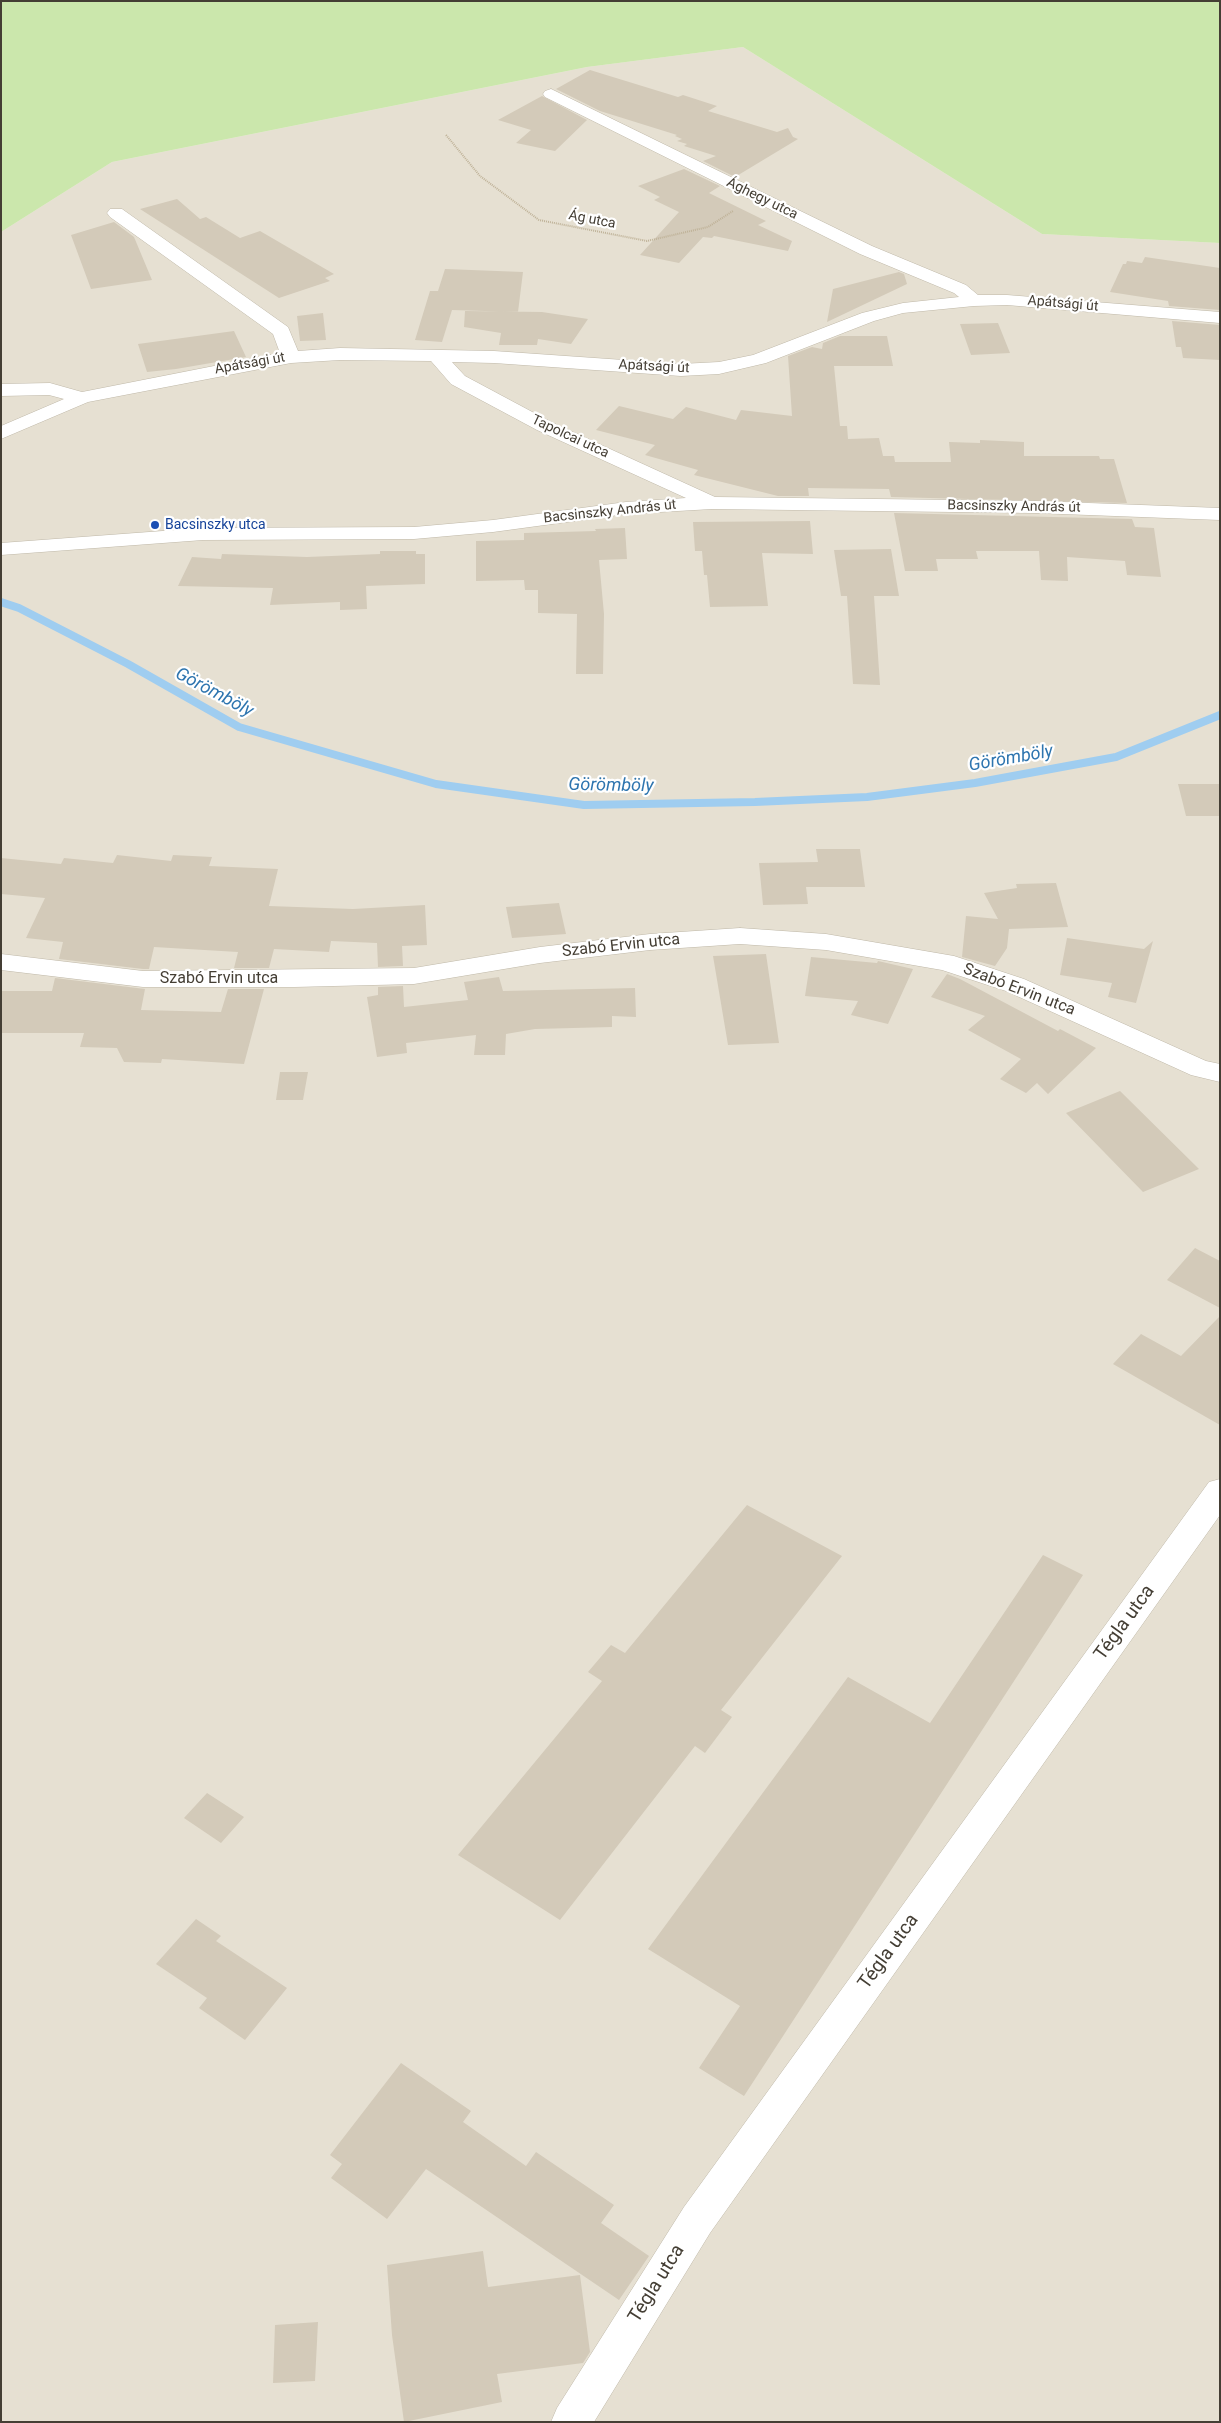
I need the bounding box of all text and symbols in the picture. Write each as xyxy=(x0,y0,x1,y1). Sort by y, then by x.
street label: Ághegy utca xyxy=(724,175,800,223)
street label: Ág utca xyxy=(567,207,617,233)
street label: Apátsági út xyxy=(1027,293,1099,315)
street label: Apátsági út xyxy=(214,350,286,378)
street label: Apátsági út xyxy=(618,357,690,377)
street label: Tapolcai utca xyxy=(529,412,611,462)
street label: Bacsinszky András út xyxy=(543,497,677,527)
street label: Bacsinszky András út xyxy=(947,497,1081,517)
place label: Bacsinszky utca xyxy=(165,517,266,533)
marker: Bacsinszky utca xyxy=(149,519,161,531)
water label: Görömböly xyxy=(171,663,257,723)
water label: Görömböly xyxy=(967,741,1055,777)
water label: Görömböly xyxy=(568,774,654,798)
street label: Szabó Ervin utca xyxy=(561,930,681,962)
street label: Szabó Ervin utca xyxy=(960,960,1078,1020)
street label: Szabó Ervin utca xyxy=(160,969,278,989)
street label: Tégla utca xyxy=(1090,1581,1160,1665)
street label: Tégla utca xyxy=(854,1910,924,1994)
street label: Tégla utca xyxy=(624,2241,690,2327)

